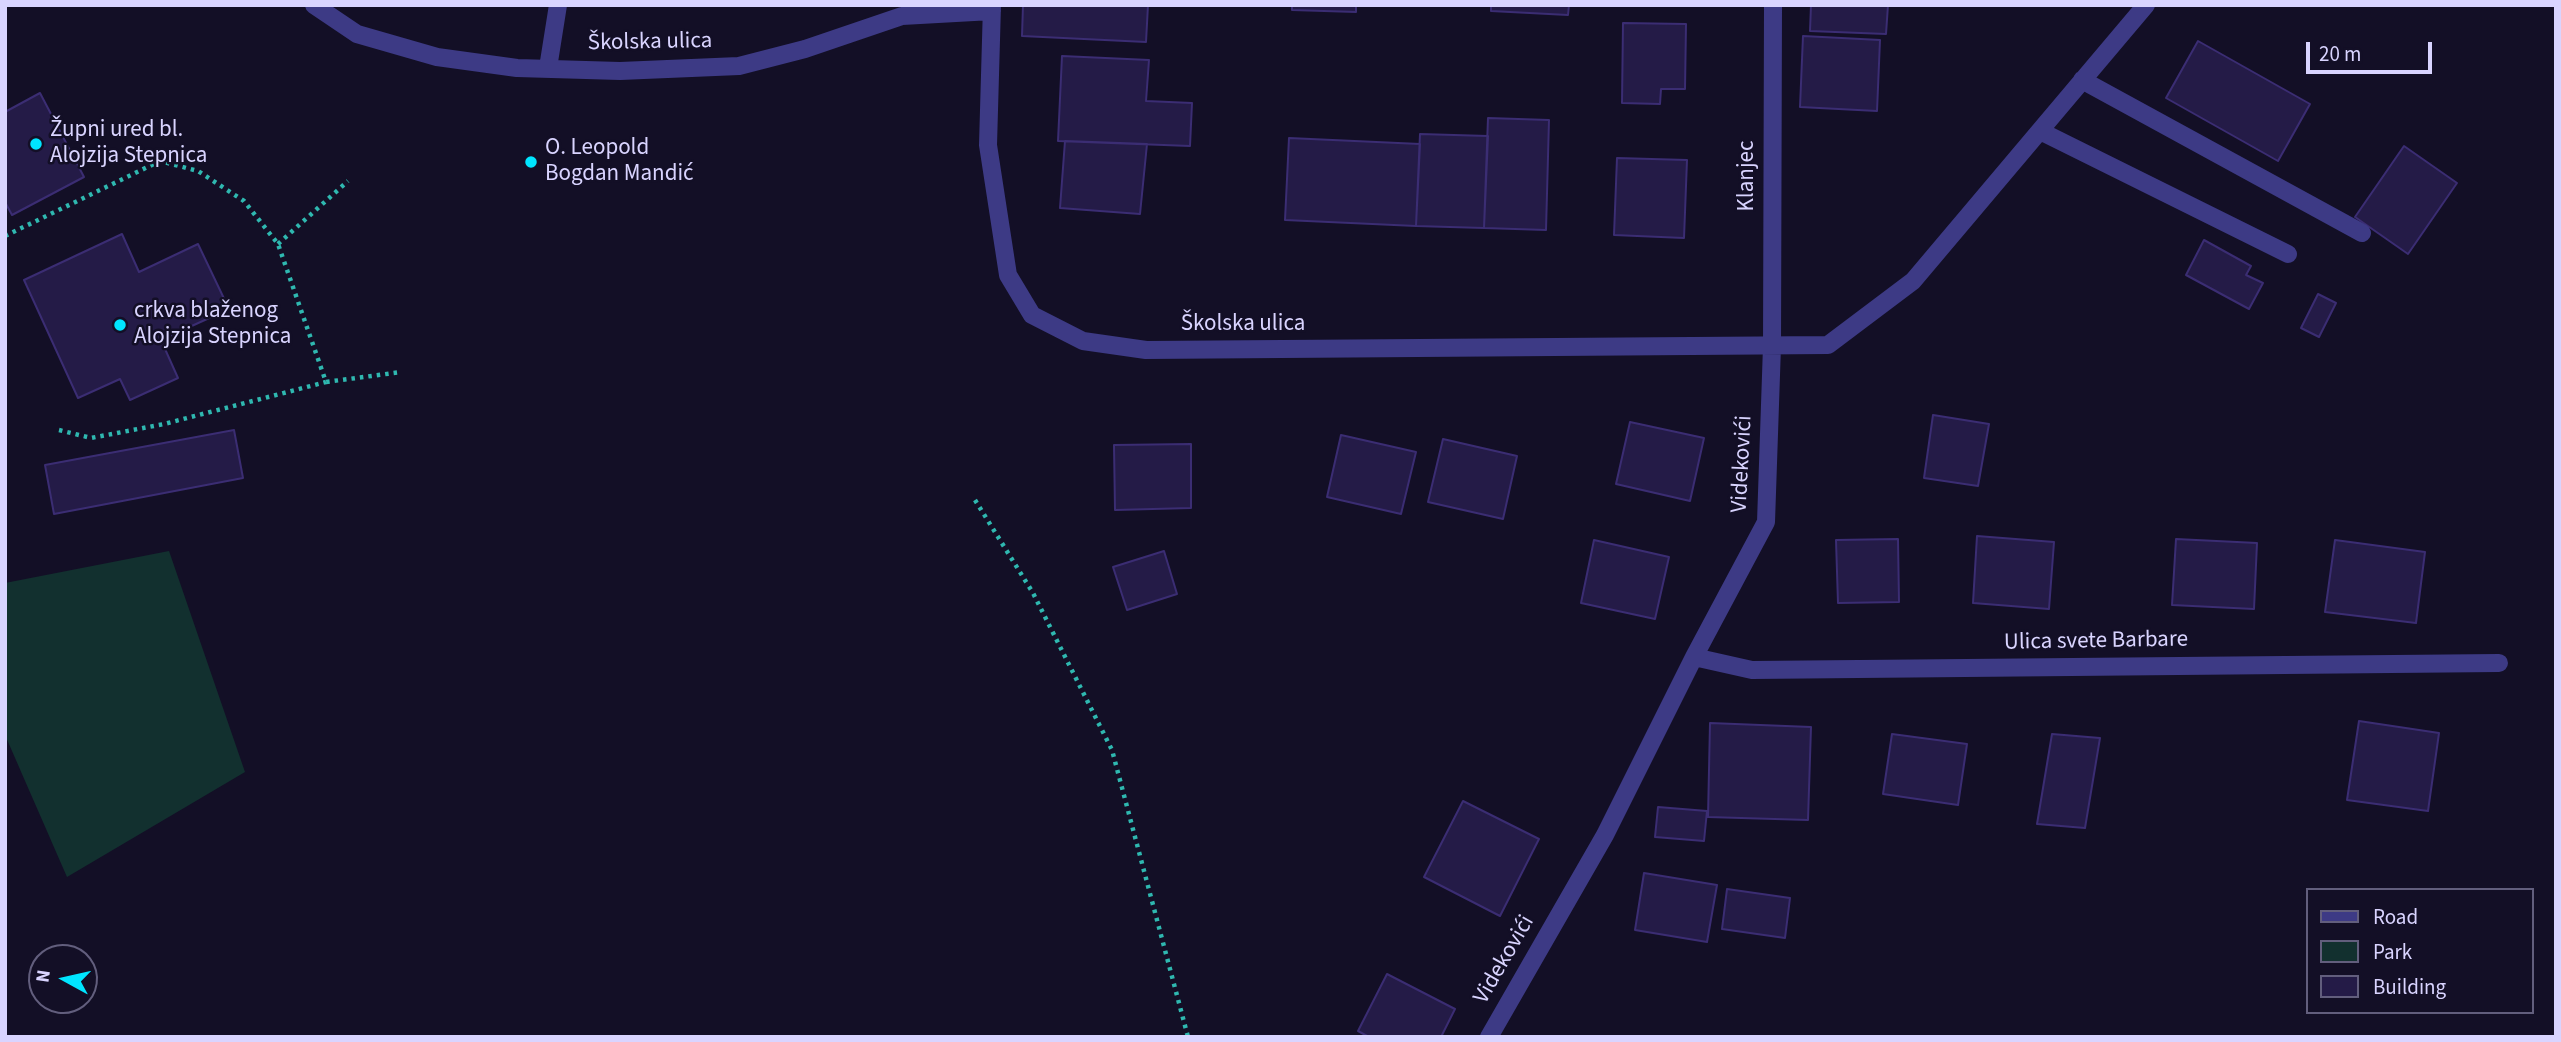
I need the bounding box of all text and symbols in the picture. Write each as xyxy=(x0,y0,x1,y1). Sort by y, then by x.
street label: Školska ulica xyxy=(588,28,712,58)
scale bar xyxy=(2309,28,2435,72)
text: 20 m xyxy=(2319,39,2361,69)
place label: Župni ured bl. Alojzija Stepnica xyxy=(50,117,207,171)
place label: O. Leopold Bogdan Mandić xyxy=(545,135,694,189)
marker: Župni ured bl. Alojzija Stepnica xyxy=(28,136,44,152)
street label: Klanjec xyxy=(1734,141,1762,211)
marker: O. Leopold Bogdan Mandić xyxy=(523,154,539,170)
place label: crkva blaženog Alojzija Stepnica xyxy=(134,298,291,352)
street label: Školska ulica xyxy=(1181,311,1305,339)
marker: crkva blaženog Alojzija Stepnica xyxy=(112,317,128,333)
street label: Videkovići xyxy=(1727,415,1759,513)
street label: Ulica svete Barbare xyxy=(2004,627,2188,657)
legend xyxy=(2306,888,2533,1014)
text: Road xyxy=(2373,902,2418,932)
street label: Videkovići xyxy=(1469,911,1541,1009)
text: Park xyxy=(2373,937,2412,967)
north arrow xyxy=(28,944,98,1014)
text: N xyxy=(29,968,58,984)
text: Building xyxy=(2373,972,2446,1002)

